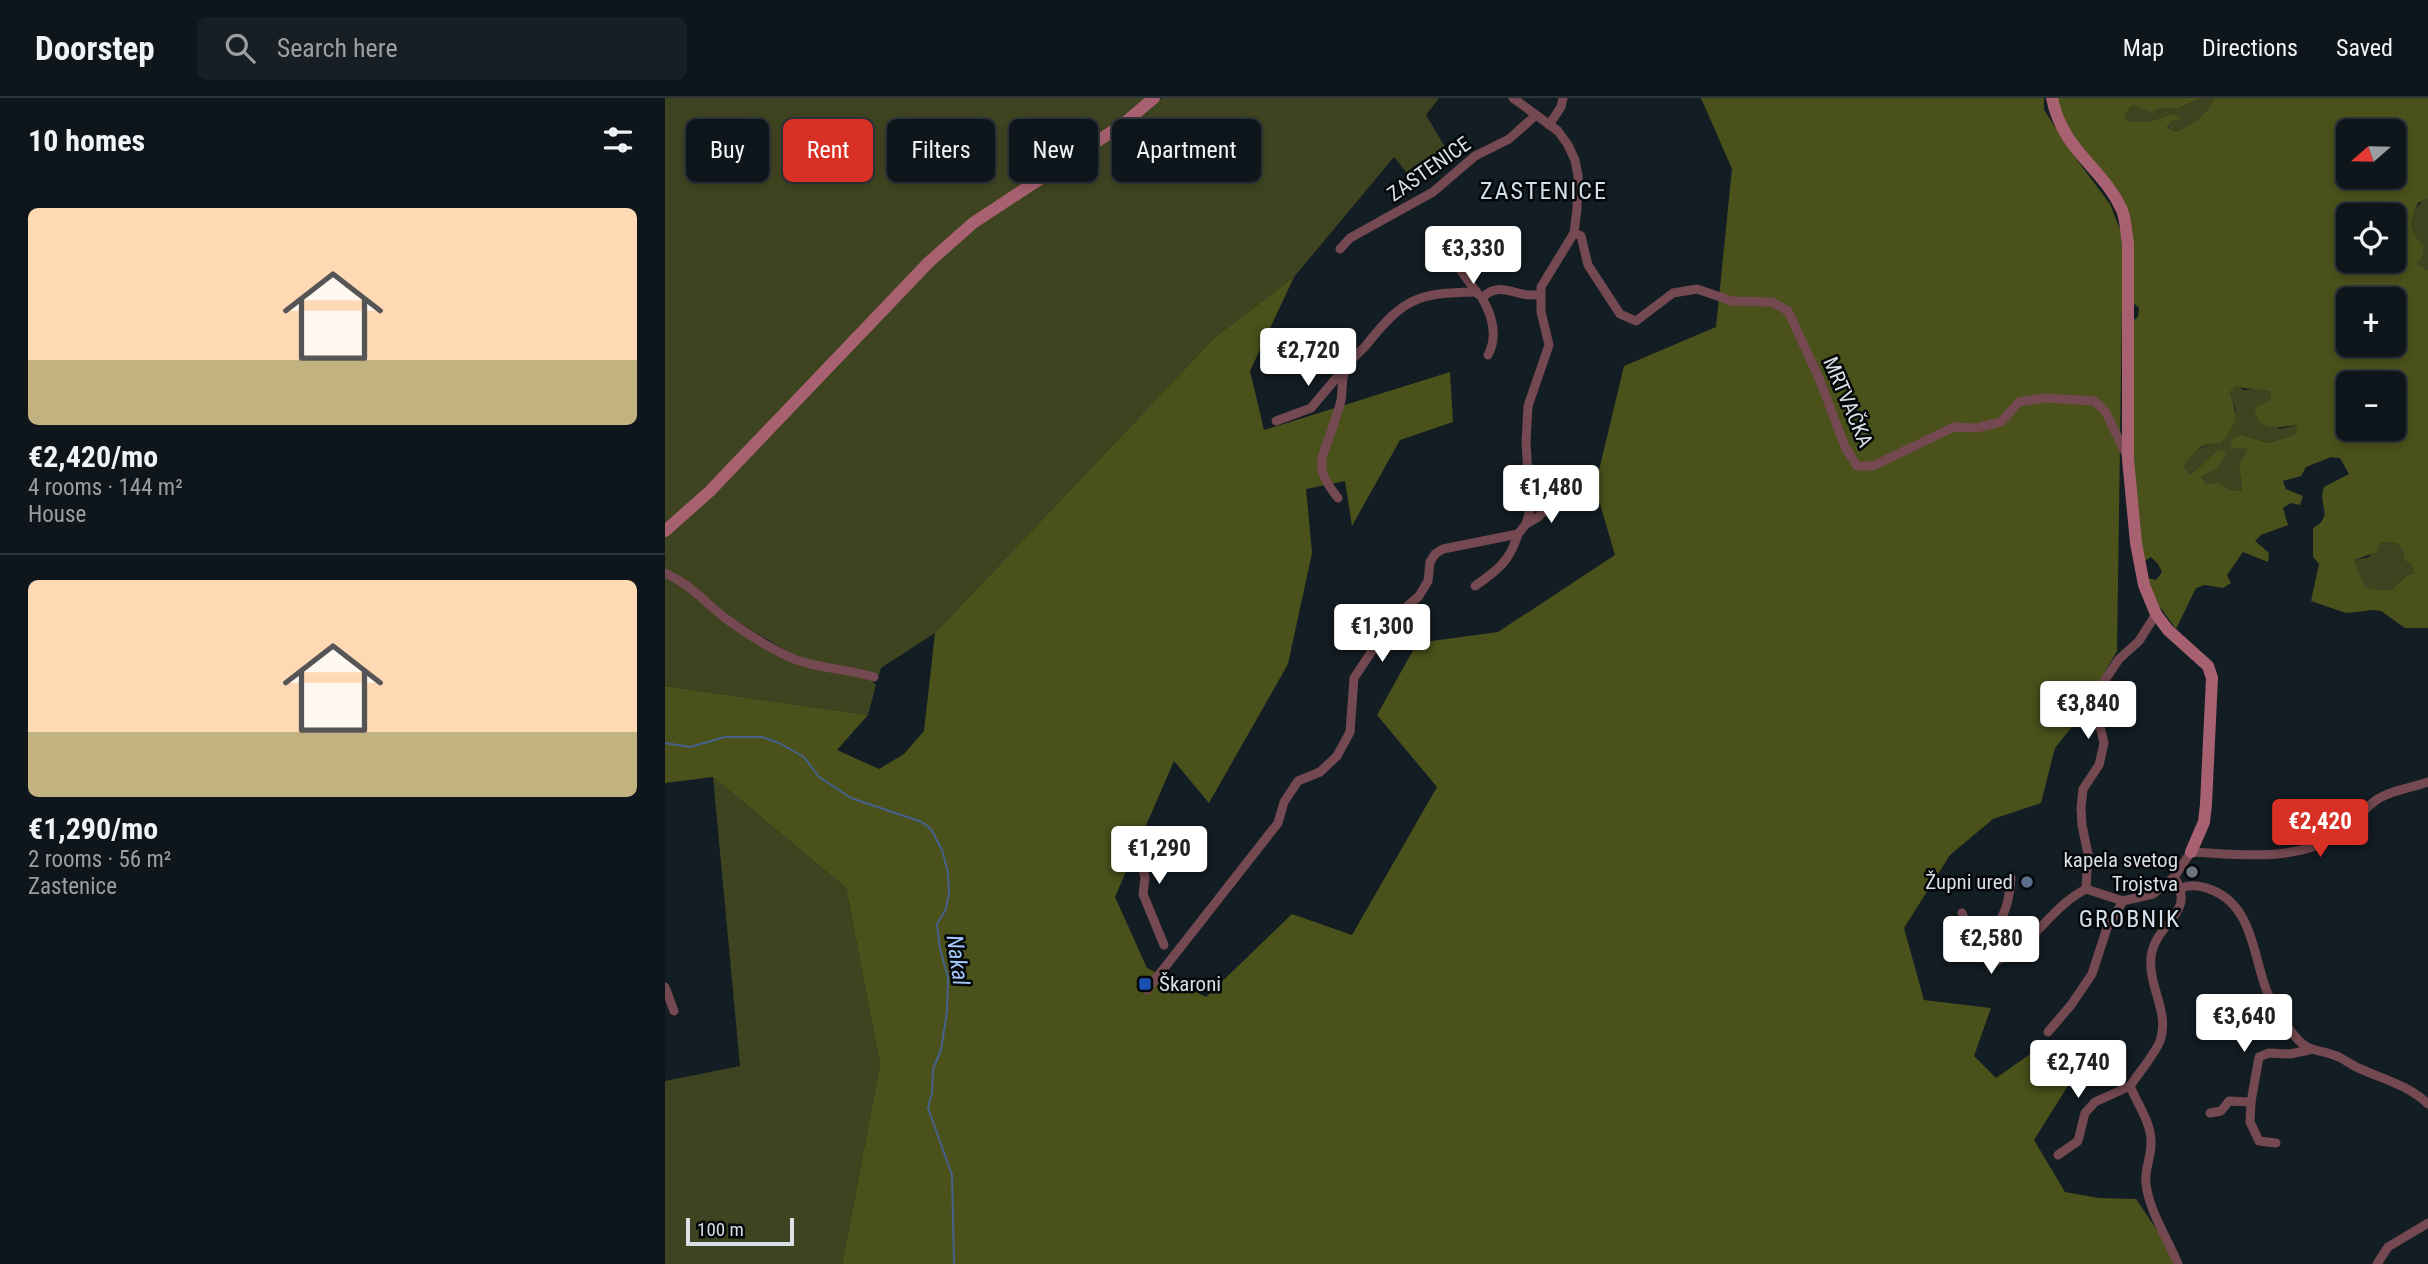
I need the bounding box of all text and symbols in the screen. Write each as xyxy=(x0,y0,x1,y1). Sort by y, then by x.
search box xyxy=(197,17,687,80)
text: Doorstep xyxy=(35,29,155,68)
icon: search xyxy=(221,29,259,67)
text: Search here xyxy=(277,33,398,63)
text: Map xyxy=(2123,34,2164,62)
text: Directions xyxy=(2202,34,2298,62)
text: Saved xyxy=(2336,34,2393,62)
chip: Buy xyxy=(686,119,769,182)
chip: Rent xyxy=(783,119,873,182)
chip: Filters xyxy=(887,119,995,182)
chip: New xyxy=(1009,119,1098,182)
chip: Apartment xyxy=(1112,119,1261,182)
north arrow xyxy=(2336,119,2406,189)
map controls xyxy=(2336,119,2406,441)
icon: filters xyxy=(599,121,637,159)
text: 10 homes xyxy=(28,123,145,158)
street label: ZASTENICE xyxy=(1383,132,1475,206)
district label: ZASTENICE xyxy=(1480,177,1608,205)
button: locate xyxy=(2336,203,2406,273)
pin: €3,330 xyxy=(1416,226,1530,286)
text: €3,330 xyxy=(1441,235,1505,262)
icon: home xyxy=(270,253,396,379)
button: + xyxy=(2336,287,2406,357)
pin: €2,720 xyxy=(1251,328,1365,388)
text: €2,720 xyxy=(1276,337,1340,364)
street label: MRTVAČKA xyxy=(1818,353,1878,451)
button: − xyxy=(2336,371,2406,441)
text: €2,420/mo xyxy=(28,439,158,474)
pin: €1,480 xyxy=(1494,466,1608,525)
text: 4 rooms · 144 m² xyxy=(28,474,183,501)
text: €1,480 xyxy=(1519,474,1583,501)
text: House xyxy=(28,501,86,528)
pin: €1,300 xyxy=(1325,604,1439,664)
text: €1,300 xyxy=(1350,613,1414,640)
icon: home xyxy=(270,625,396,751)
pin: €3,840 xyxy=(2031,682,2145,741)
text: €3,840 xyxy=(2056,690,2120,717)
pin: €2,420 xyxy=(2263,800,2377,859)
text: €2,420 xyxy=(2288,808,2352,835)
text: €1,290/mo xyxy=(28,811,158,846)
pin: €1,290 xyxy=(1102,826,1216,886)
text: €1,290 xyxy=(1127,835,1191,862)
text: 2 rooms · 56 m² xyxy=(28,846,171,873)
place label: kapela svetog Trojstva xyxy=(2063,848,2178,896)
marker: kapela svetog Trojstva xyxy=(2184,864,2200,880)
place label: Župni ured xyxy=(1925,870,2013,894)
text: Zastenice xyxy=(28,873,117,900)
marker: Župni ured xyxy=(2019,874,2035,890)
district label: GROBNIK xyxy=(2079,905,2181,933)
pin: €2,580 xyxy=(1934,916,2048,976)
text: €2,580 xyxy=(1959,925,2023,952)
water label: Nakal xyxy=(941,933,975,988)
place label: Škaroni xyxy=(1159,972,1221,996)
marker: Škaroni xyxy=(1137,976,1153,992)
pin: €3,640 xyxy=(2187,995,2301,1054)
text: €3,640 xyxy=(2212,1003,2276,1030)
pin: €2,740 xyxy=(2021,1040,2135,1100)
text: €2,740 xyxy=(2046,1049,2110,1076)
scale bar xyxy=(686,1215,795,1247)
text: 100 m xyxy=(697,1218,744,1241)

